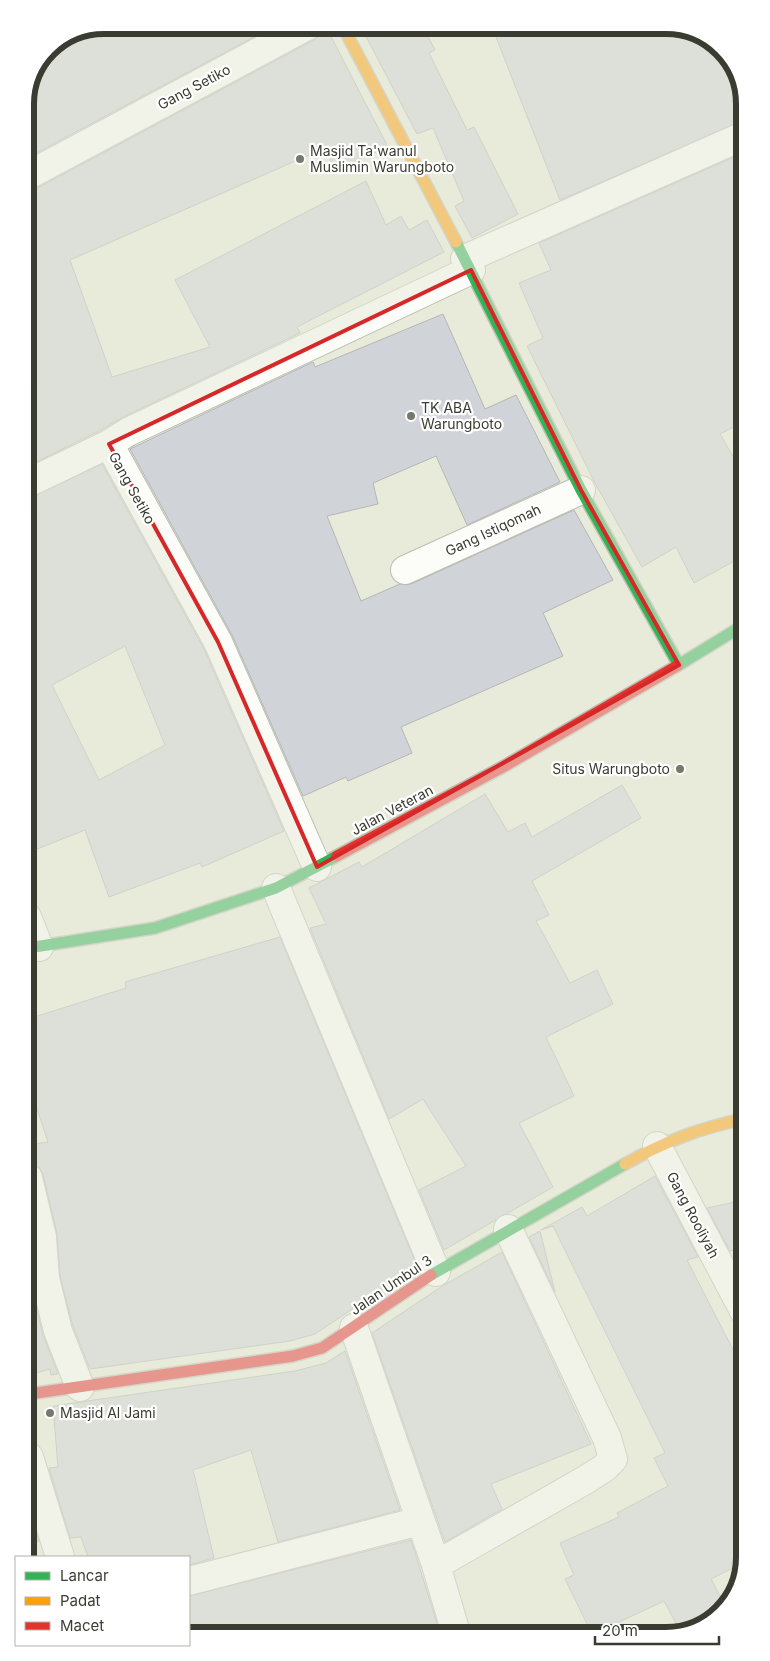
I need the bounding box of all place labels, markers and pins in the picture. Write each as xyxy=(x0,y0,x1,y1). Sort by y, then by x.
place label: Masjid Ta'wanul Muslimin Warungboto xyxy=(310,142,454,175)
marker: Masjid Ta'wanul Muslimin Warungboto xyxy=(294,153,306,165)
place label: TK ABA Warungboto xyxy=(421,399,502,432)
marker: TK ABA Warungboto xyxy=(405,410,417,422)
place label: Situs Warungboto xyxy=(552,760,670,777)
marker: Situs Warungboto xyxy=(674,763,686,775)
place label: Masjid Al Jami xyxy=(60,1404,156,1421)
marker: Masjid Al Jami xyxy=(44,1407,56,1419)

